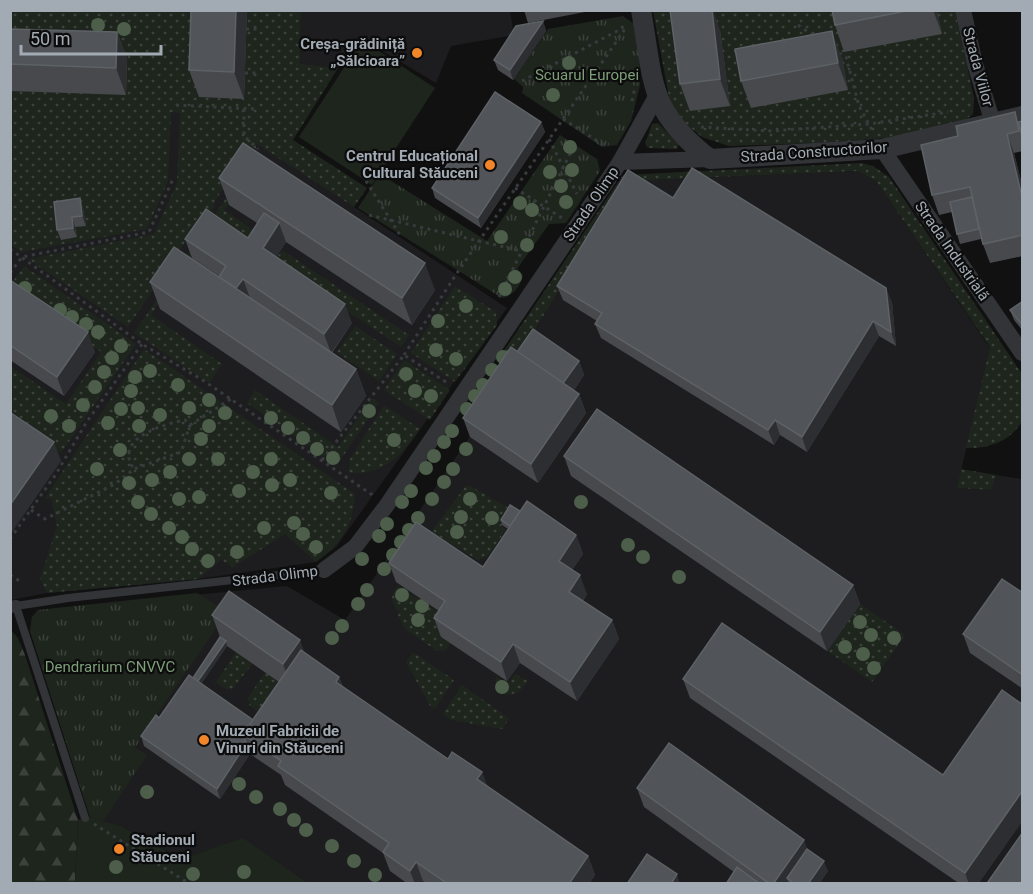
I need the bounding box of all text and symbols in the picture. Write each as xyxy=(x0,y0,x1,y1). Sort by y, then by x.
scale bar xyxy=(21,18,160,56)
street label: Strada Viilor xyxy=(959,25,997,109)
text: 50 m xyxy=(30,28,70,49)
place label: Creșa-grădiniță „Sălcioara” xyxy=(300,35,405,70)
marker: Creșa-grădiniță „Sălcioara” xyxy=(410,46,424,60)
park label: Scuarul Europei xyxy=(535,66,639,84)
street label: Strada Constructorilor xyxy=(740,138,888,166)
place label: Centrul Educațional Cultural Stăuceni xyxy=(346,147,478,182)
marker: Centrul Educațional Cultural Stăuceni xyxy=(483,158,497,172)
street label: Strada Olimp xyxy=(559,163,623,245)
street label: Strada Industrială xyxy=(911,198,993,304)
street label: Strada Olimp xyxy=(231,562,319,590)
park label: Dendrarium CNVVC xyxy=(45,658,176,676)
place label: Muzeul Fabricii de Vinuri din Stăuceni xyxy=(216,722,343,757)
marker: Muzeul Fabricii de Vinuri din Stăuceni xyxy=(197,733,211,747)
place label: Stadionul Stăuceni xyxy=(131,831,195,866)
marker: Stadionul Stăuceni xyxy=(112,842,126,856)

